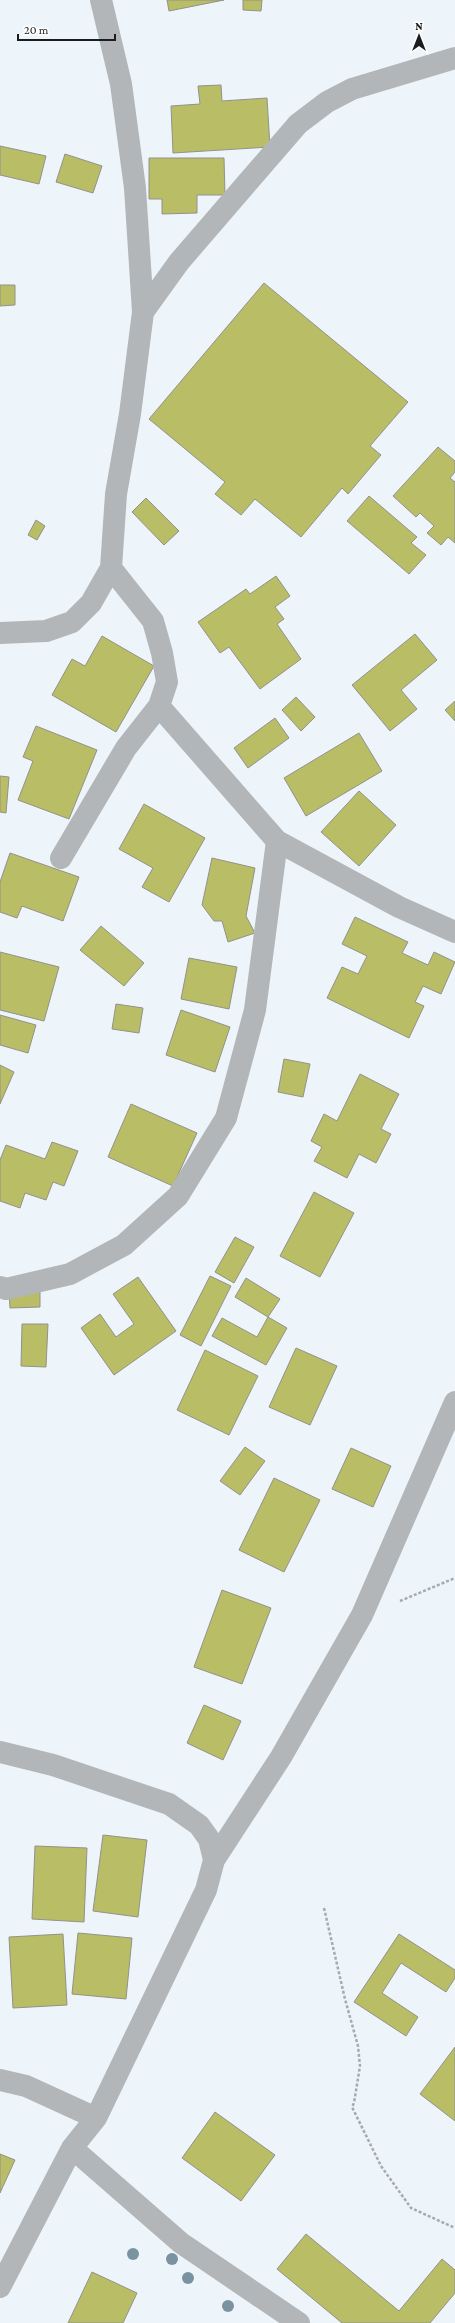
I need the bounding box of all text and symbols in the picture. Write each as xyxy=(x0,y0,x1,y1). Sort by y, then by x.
scale bar xyxy=(18,16,115,42)
north arrow xyxy=(399,16,439,56)
text: N xyxy=(415,20,423,32)
text: 20 m xyxy=(24,23,49,37)

